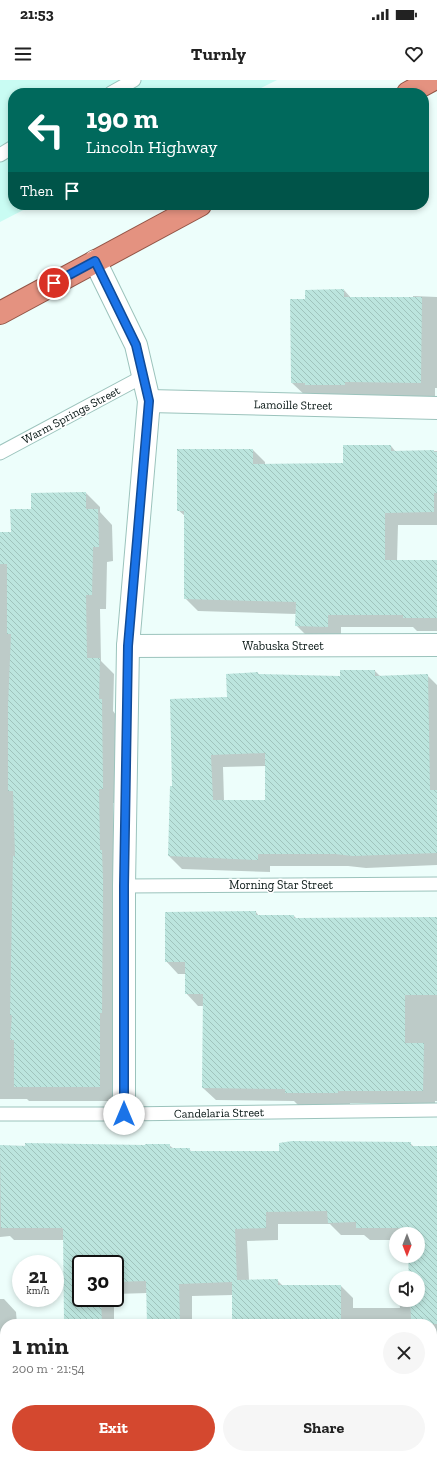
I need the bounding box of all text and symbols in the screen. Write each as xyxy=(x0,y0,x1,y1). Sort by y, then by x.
text: 21:53 xyxy=(20,5,54,23)
icon: menu xyxy=(12,43,34,65)
text: Turnly xyxy=(191,43,246,65)
icon: heart xyxy=(403,43,425,65)
text: 190 m xyxy=(86,102,158,135)
icon: left xyxy=(20,104,72,156)
text: Lincoln Highway xyxy=(86,136,217,158)
icon: arrive xyxy=(61,180,83,202)
text: Then xyxy=(20,182,53,200)
pin xyxy=(37,266,71,300)
icon: arrive xyxy=(43,272,65,294)
street label: Warm Springs Street xyxy=(20,383,123,447)
street label: Lamoille Street xyxy=(254,397,333,413)
street label: Wabuska Street xyxy=(242,639,324,653)
street label: Morning Star Street xyxy=(229,878,333,892)
position arrow xyxy=(103,1093,145,1135)
street label: Candelaria Street xyxy=(174,1105,265,1121)
north arrow xyxy=(389,1227,425,1263)
map controls xyxy=(389,1227,425,1307)
speed limit sign: 30 xyxy=(72,1255,124,1307)
text: 21 xyxy=(29,1264,47,1288)
button: sound xyxy=(389,1271,425,1307)
text: km/h xyxy=(27,1285,49,1297)
text: 1 min xyxy=(12,1331,69,1360)
button: close xyxy=(383,1332,425,1374)
text: 200 m · 21:54 xyxy=(12,1361,85,1376)
button: Exit xyxy=(12,1405,215,1451)
button: Share xyxy=(223,1405,425,1451)

